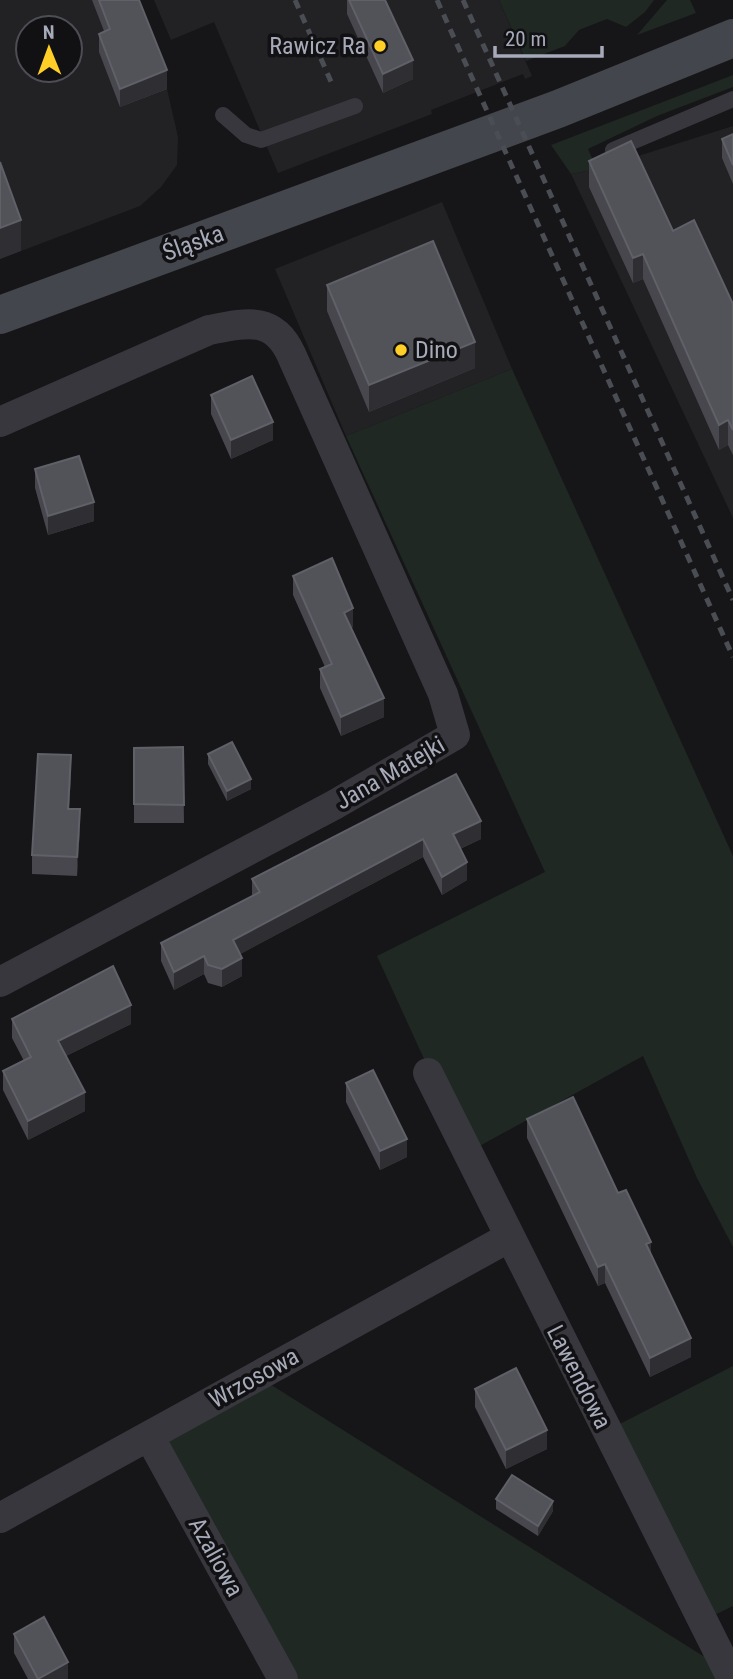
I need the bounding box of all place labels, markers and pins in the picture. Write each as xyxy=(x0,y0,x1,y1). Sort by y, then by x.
place label: Rawicz Ra xyxy=(269,32,366,60)
marker: Rawicz Ra xyxy=(372,38,388,54)
place label: Dino xyxy=(415,336,458,364)
marker: Dino xyxy=(393,342,409,358)

